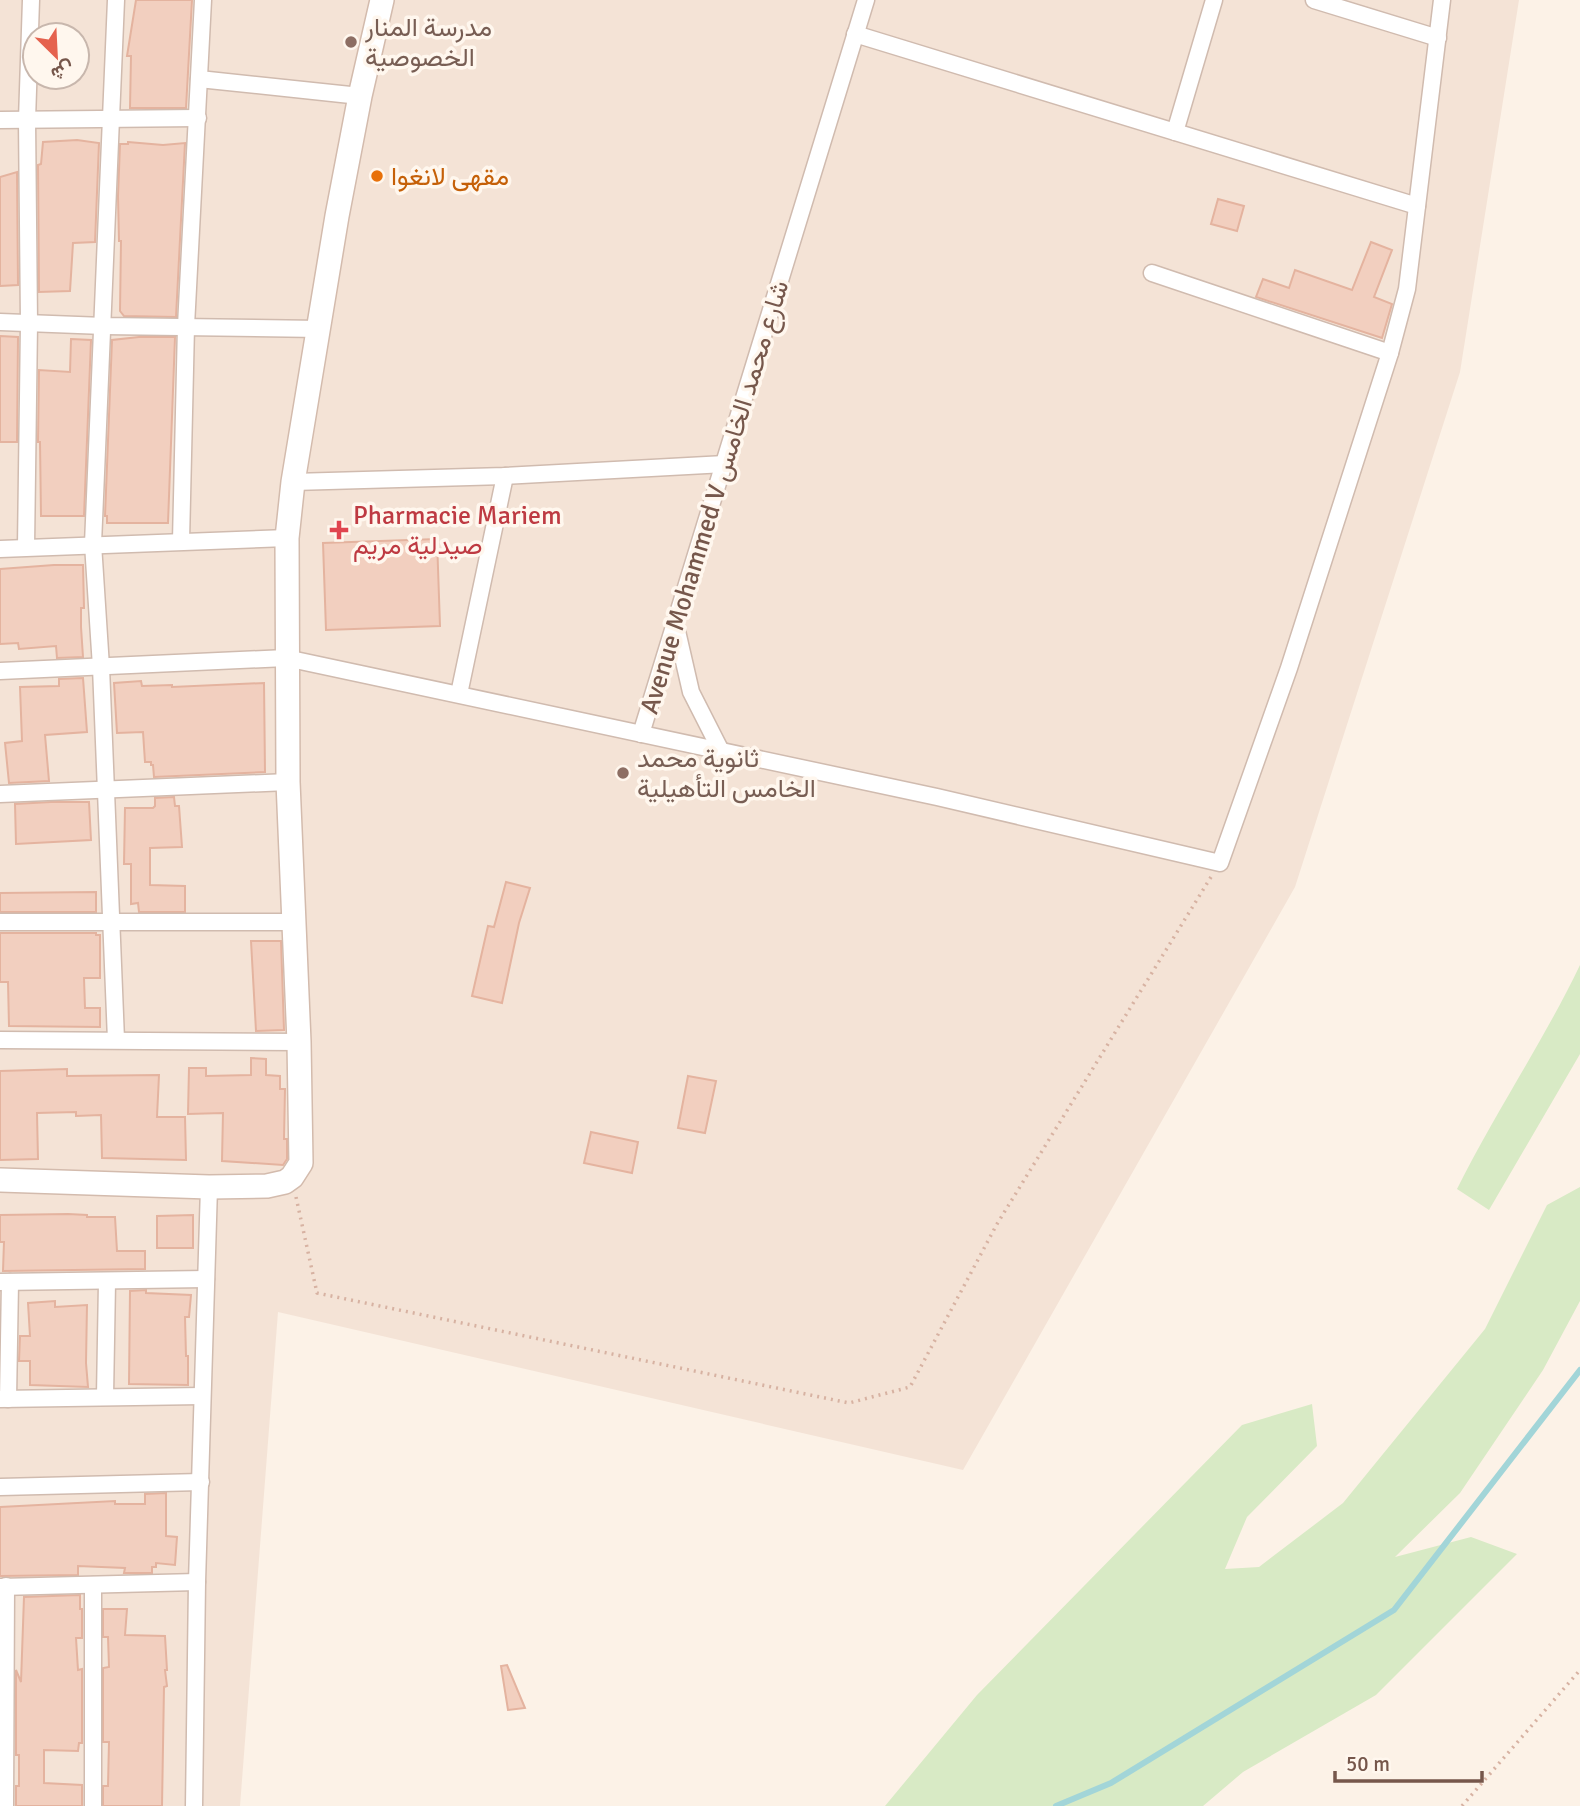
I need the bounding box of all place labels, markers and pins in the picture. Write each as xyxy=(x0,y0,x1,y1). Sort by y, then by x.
place label: مدرسة المنار الخصوصية xyxy=(364,12,492,74)
marker: مدرسة المنار الخصوصية xyxy=(343,34,359,50)
place label: مقهى لانغوا xyxy=(391,161,509,193)
marker: مقهى لانغوا xyxy=(369,168,385,184)
place label: Pharmacie Mariem صيدلية مريم xyxy=(353,500,562,562)
marker: Pharmacie Mariem صيدلية مريم xyxy=(331,522,347,538)
place label: ثانوية محمد الخامس التأهيلية xyxy=(637,743,816,805)
marker: ثانوية محمد الخامس التأهيلية xyxy=(615,765,631,781)

